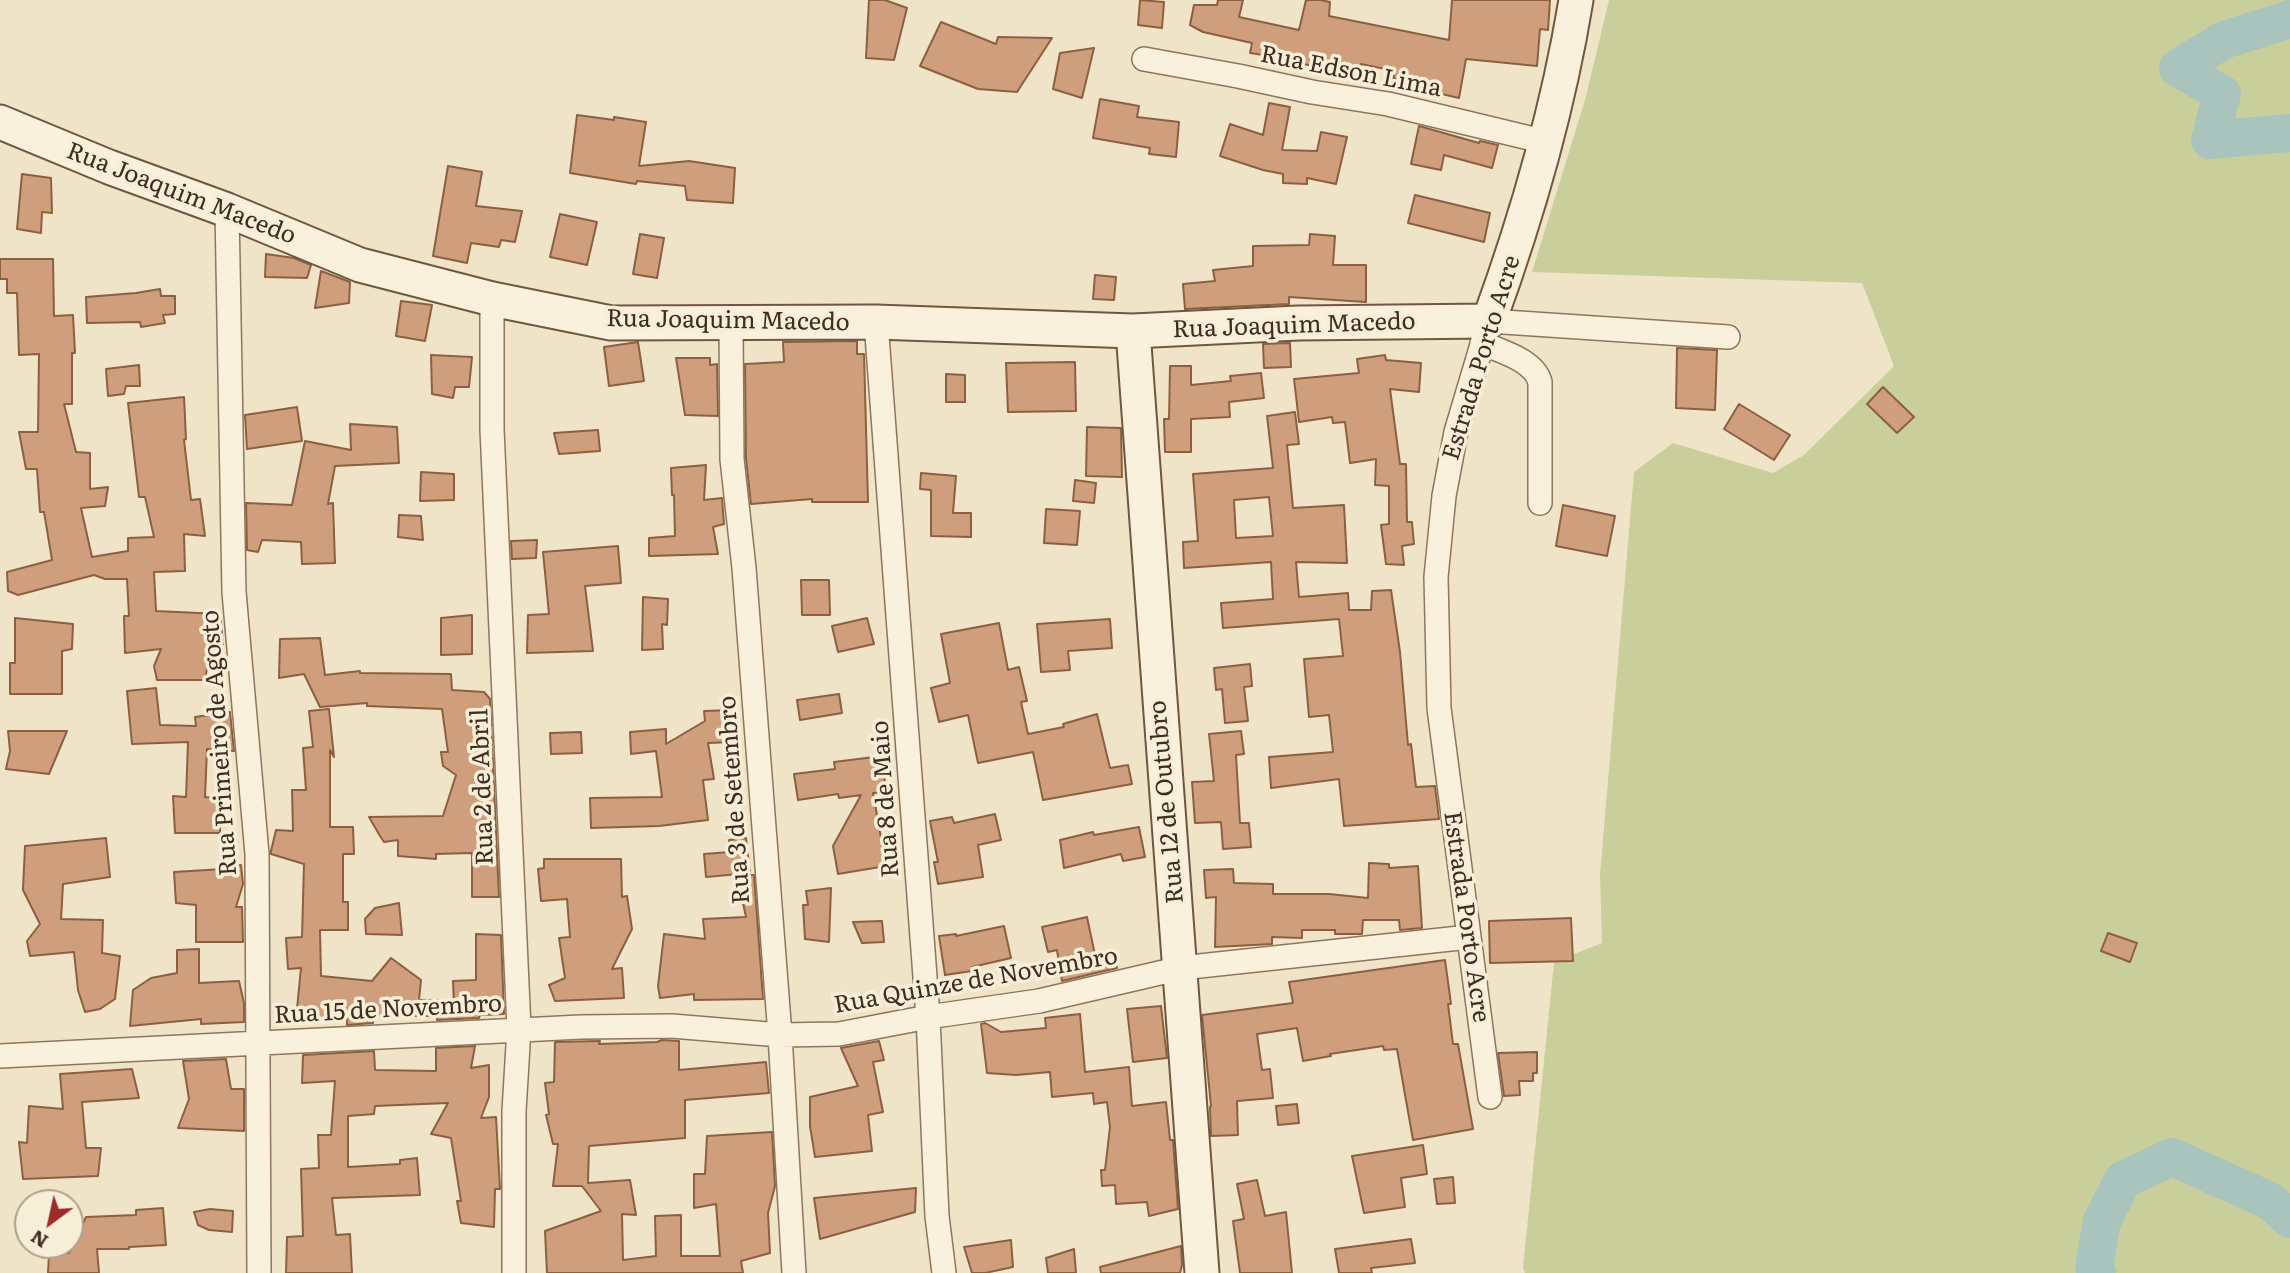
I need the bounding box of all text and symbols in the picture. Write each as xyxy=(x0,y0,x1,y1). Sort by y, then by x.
street label: Rua Edson Lima xyxy=(1258,40,1444,104)
street label: Rua Joaquim Macedo xyxy=(62,137,300,251)
street label: Estrada Porto Acre xyxy=(1437,252,1527,464)
street label: Rua Joaquim Macedo xyxy=(606,304,850,338)
street label: Rua Joaquim Macedo xyxy=(1172,307,1416,345)
street label: Rua Primeiro de Agosto xyxy=(196,609,244,877)
street label: Rua 3 de Setembro xyxy=(713,695,757,905)
street label: Rua 12 de Outubro xyxy=(1144,699,1190,905)
street label: Rua 2 de Abril xyxy=(466,708,500,866)
street label: Rua 8 de Maio xyxy=(866,719,906,879)
street label: Estrada Porto Acre xyxy=(1437,810,1495,1024)
street label: Rua Quinze de Novembro xyxy=(832,942,1120,1020)
street label: Rua 15 de Novembro xyxy=(273,990,503,1030)
north arrow xyxy=(14,1189,84,1259)
text: N xyxy=(24,1224,53,1256)

